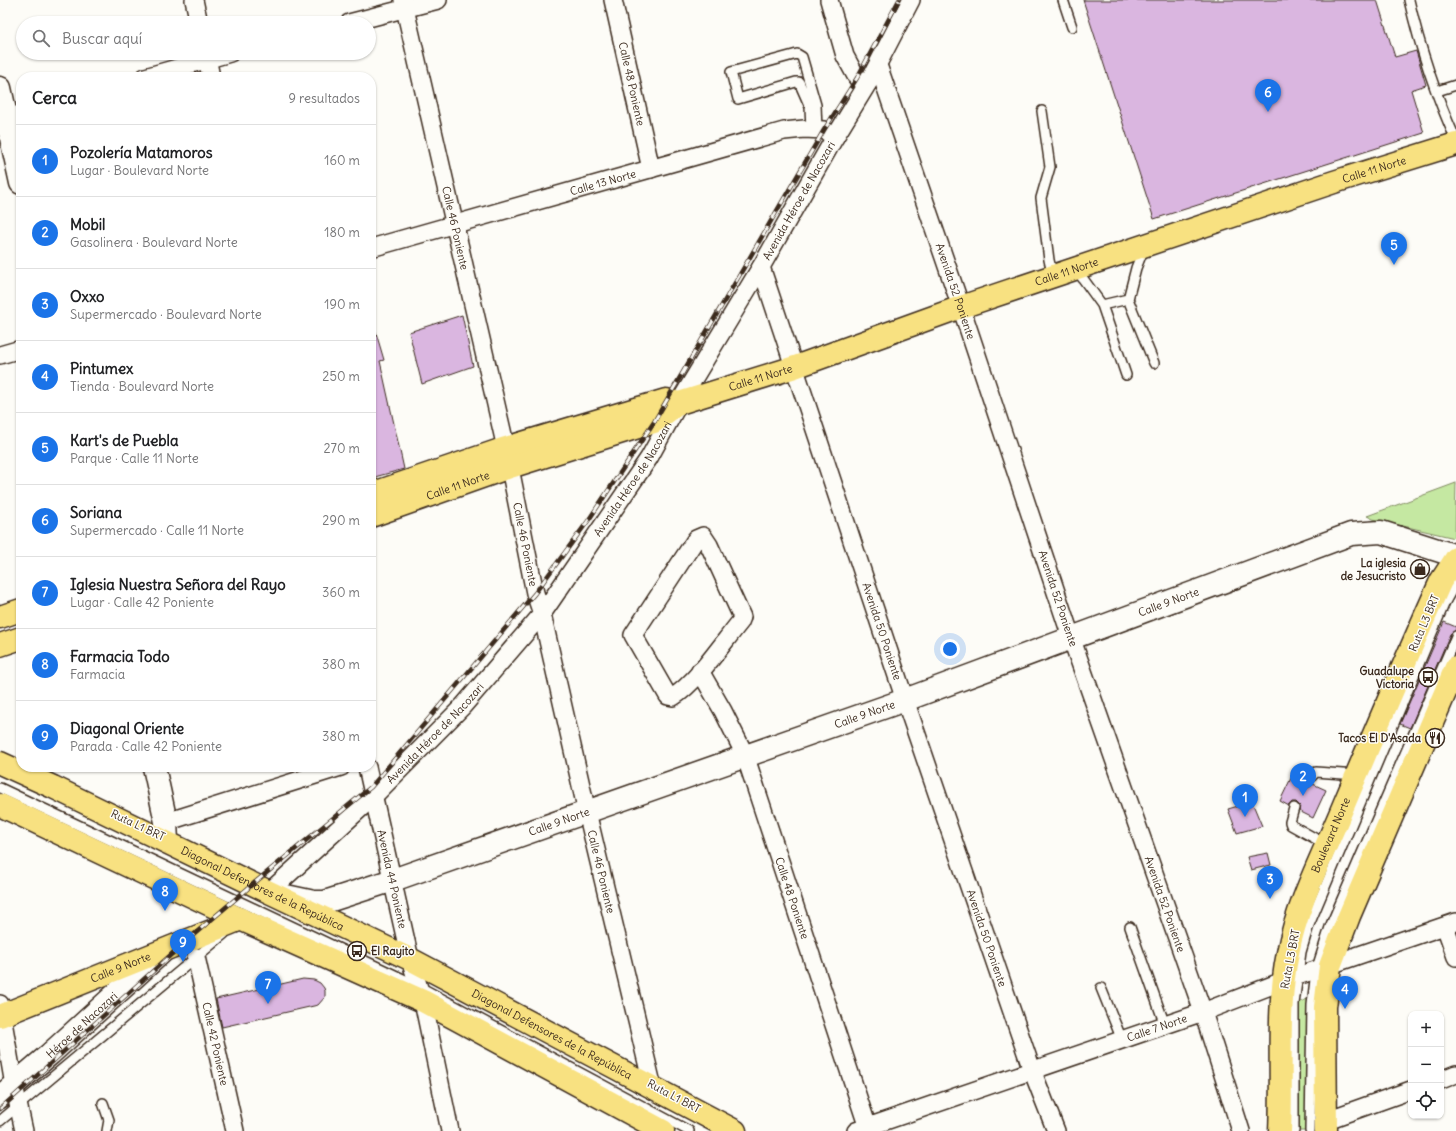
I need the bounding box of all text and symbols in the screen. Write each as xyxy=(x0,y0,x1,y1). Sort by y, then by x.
search box xyxy=(16,16,376,60)
icon: search xyxy=(30,27,52,49)
text: Buscar aquí xyxy=(62,29,142,48)
street label: Calle 48 Poniente xyxy=(616,41,648,127)
pin: 6 xyxy=(1255,79,1281,112)
text: Cerca xyxy=(32,87,77,109)
text: 9 resultados xyxy=(288,90,360,107)
street label: Avenida Héroe de Nacozari xyxy=(759,139,838,262)
text: Pozolería Matamoros xyxy=(70,143,213,162)
text: 1 xyxy=(42,152,48,169)
text: 160 m xyxy=(324,152,360,169)
street label: Calle 11 Norte xyxy=(1340,153,1408,186)
text: Lugar · Boulevard Norte xyxy=(70,162,209,179)
street label: Calle 13 Norte xyxy=(568,166,638,198)
street label: Calle 46 Poniente xyxy=(439,185,472,271)
text: Mobil xyxy=(70,215,105,234)
text: 2 xyxy=(41,224,49,241)
text: 180 m xyxy=(324,224,360,241)
pin: 5 xyxy=(1381,232,1407,265)
text: Gasolinera · Boulevard Norte xyxy=(70,234,238,251)
street label: Avenida 52 Poniente xyxy=(933,241,978,341)
street label: Calle 11 Norte xyxy=(1033,254,1100,289)
text: Oxxo xyxy=(70,287,105,306)
text: 3 xyxy=(41,296,49,313)
text: 190 m xyxy=(324,296,360,313)
text: Supermercado · Boulevard Norte xyxy=(70,306,262,323)
text: Pintumex xyxy=(70,359,133,378)
street label: Calle 11 Norte xyxy=(727,361,794,394)
text: 4 xyxy=(41,368,49,385)
text: 250 m xyxy=(322,368,360,385)
text: Tienda · Boulevard Norte xyxy=(70,378,214,395)
street label: Avenida Héroe de Nacozari xyxy=(590,419,675,539)
text: Kart's de Puebla xyxy=(70,431,179,450)
text: 5 xyxy=(41,440,49,457)
text: 270 m xyxy=(323,440,360,457)
text: Parque · Calle 11 Norte xyxy=(70,450,199,467)
street label: Calle 11 Norte xyxy=(424,468,491,503)
street label: Calle 46 Poniente xyxy=(510,501,541,588)
text: Soriana xyxy=(70,503,122,522)
text: 6 xyxy=(41,512,49,529)
text: 290 m xyxy=(322,512,360,529)
text: Supermercado · Calle 11 Norte xyxy=(70,522,244,539)
street label: Avenida 52 Poniente xyxy=(1036,548,1081,648)
place label: La iglesia de Jesucristo xyxy=(1341,556,1407,583)
shop icon: La iglesia de Jesucristo xyxy=(1409,558,1431,580)
text: Iglesia Nuestra Señora del Rayo xyxy=(70,575,286,594)
street label: Avenida 50 Poniente xyxy=(859,581,905,682)
text: 7 xyxy=(42,584,48,601)
text: 360 m xyxy=(322,584,360,601)
street label: Calle 9 Norte xyxy=(1136,584,1201,620)
street label: Ruta L3 BRT xyxy=(1406,592,1442,654)
text: Lugar · Calle 42 Poniente xyxy=(70,594,214,611)
your location xyxy=(940,639,960,659)
text: Farmacia Todo xyxy=(70,647,170,666)
text: 8 xyxy=(41,656,49,673)
text: 380 m xyxy=(322,656,360,673)
place label: Guadalupe Victoria xyxy=(1360,664,1415,691)
text: Farmacia xyxy=(70,666,125,683)
bus stop icon: Guadalupe Victoria xyxy=(1417,666,1439,688)
street label: Avenida Héroe de Nacozari xyxy=(384,680,487,786)
street label: Calle 9 Norte xyxy=(832,697,897,731)
text: Diagonal Oriente xyxy=(70,719,184,738)
restaurant icon: Tacos El D'Asada xyxy=(1424,727,1446,749)
text: 9 xyxy=(41,728,49,745)
text: 380 m xyxy=(322,728,360,745)
place label: Tacos El D'Asada xyxy=(1338,731,1422,745)
text: Parada · Calle 42 Poniente xyxy=(70,738,222,755)
pin: 2 xyxy=(1290,763,1316,796)
pin: 1 xyxy=(1232,784,1258,817)
street label: Boulevard Norte xyxy=(1308,795,1353,875)
street label: Calle 9 Norte xyxy=(527,804,591,839)
street label: Ruta L1 BRT xyxy=(109,806,168,844)
street label: Avenida 44 Poniente xyxy=(374,828,410,930)
street label: Calle 46 Poniente xyxy=(585,828,618,915)
street label: Diagonal Defensores de la República xyxy=(179,843,346,934)
street label: Avenida 52 Poniente xyxy=(1142,854,1188,954)
street label: Calle 48 Poniente xyxy=(772,855,812,941)
pin: 3 xyxy=(1257,866,1283,899)
pin: 8 xyxy=(152,878,178,911)
street label: Avenida 50 Poniente xyxy=(964,888,1010,989)
street label: Ruta L3 BRT xyxy=(1277,928,1303,990)
pin: 9 xyxy=(170,929,196,962)
bus stop icon: El Rayito xyxy=(346,940,368,962)
place label: El Rayito xyxy=(371,944,414,959)
street label: Calle 9 Norte xyxy=(88,949,153,986)
pin: 7 xyxy=(255,971,281,1004)
pin: 4 xyxy=(1332,976,1358,1009)
street label: Diagonal Defensores de la República xyxy=(469,986,635,1082)
street label: Héroe de Nacozari xyxy=(43,989,120,1061)
street label: Calle 42 Poniente xyxy=(199,1001,232,1087)
street label: Calle 7 Norte xyxy=(1125,1011,1189,1045)
map controls xyxy=(1408,1011,1444,1119)
button: + xyxy=(1408,1011,1444,1047)
button: − xyxy=(1408,1047,1444,1083)
street label: Ruta L1 BRT xyxy=(645,1076,703,1116)
button: locate xyxy=(1408,1083,1444,1119)

